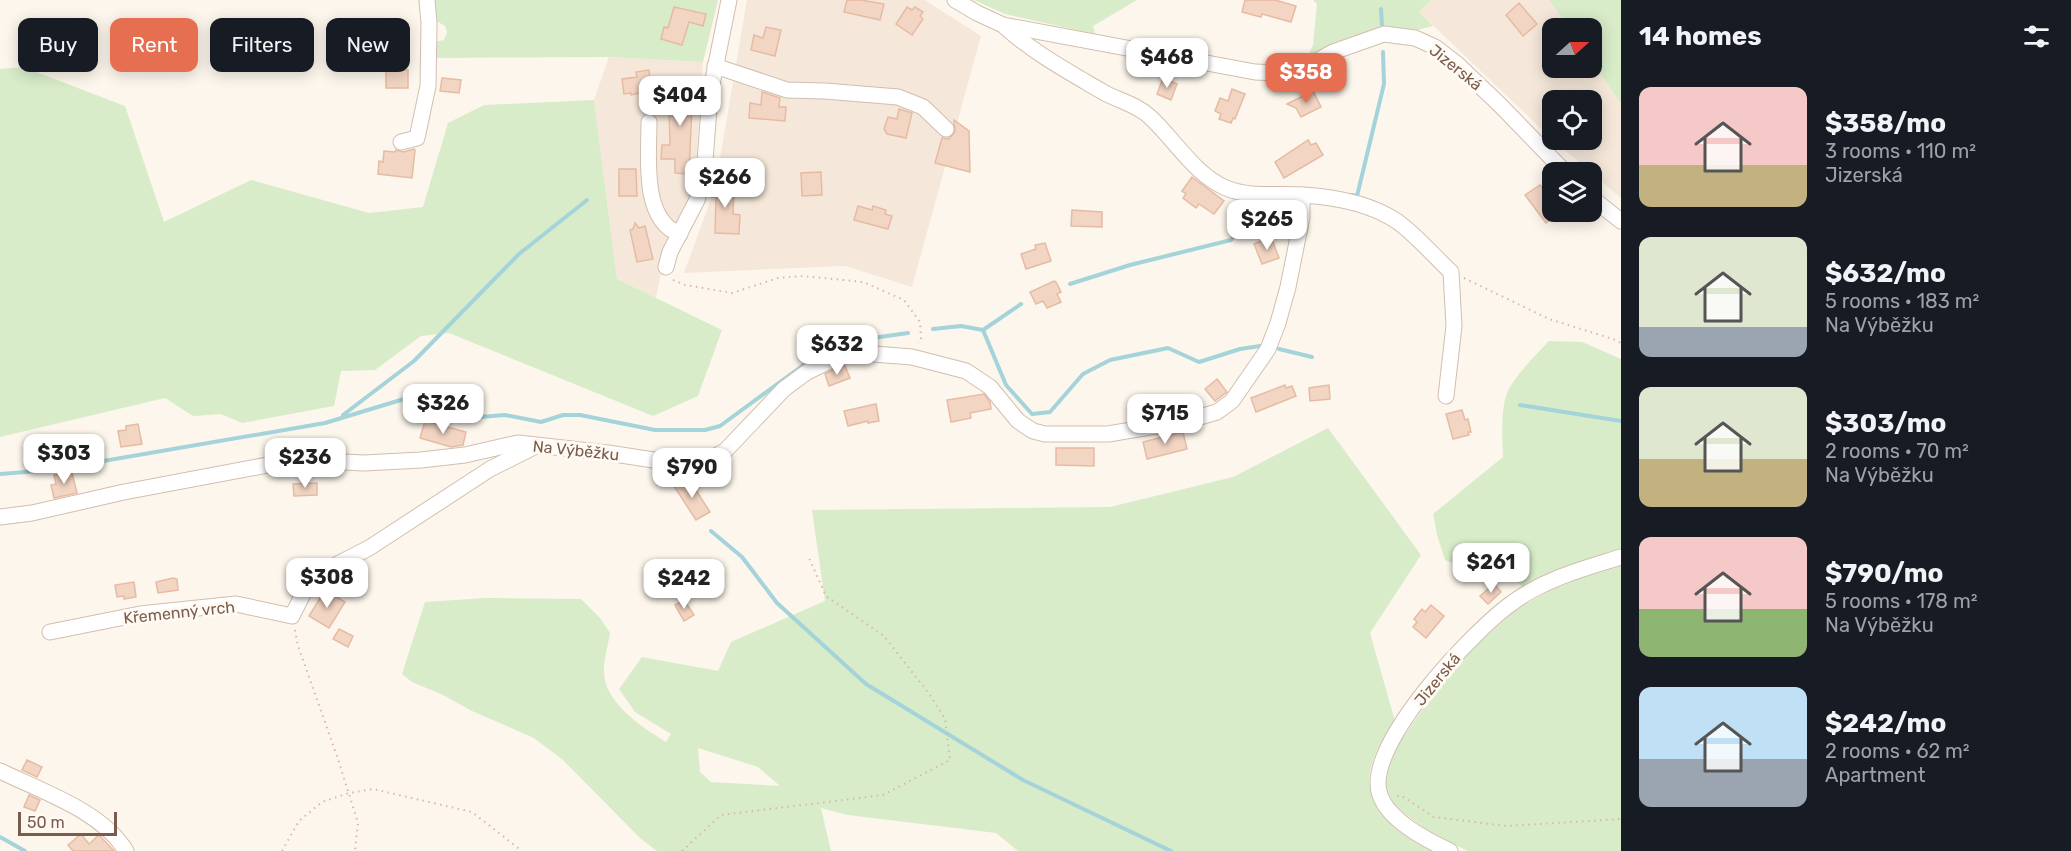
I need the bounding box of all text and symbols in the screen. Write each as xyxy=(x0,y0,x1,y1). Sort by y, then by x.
chip: Buy xyxy=(18,18,98,72)
chip: Rent xyxy=(110,18,198,72)
chip: Filters xyxy=(210,18,314,72)
chip: New xyxy=(326,18,410,72)
north arrow xyxy=(1542,18,1602,78)
map controls xyxy=(1542,18,1602,222)
icon: filters xyxy=(2020,20,2053,53)
text: 14 homes xyxy=(1639,21,1762,52)
pin: $468 xyxy=(1131,38,1203,89)
street label: Jizerská xyxy=(1426,40,1486,94)
text: $468 xyxy=(1140,45,1194,69)
pin: $358 xyxy=(1270,53,1342,104)
text: $358 xyxy=(1280,60,1333,84)
pin: $404 xyxy=(644,76,716,127)
text: $404 xyxy=(653,83,707,107)
button: locate xyxy=(1542,90,1602,150)
text: $358/mo xyxy=(1825,108,1946,139)
icon: home xyxy=(1687,111,1759,183)
text: 3 rooms · 110 m² xyxy=(1825,139,1976,163)
pin: $266 xyxy=(689,158,761,209)
button: layers xyxy=(1542,162,1602,222)
text: Jizerská xyxy=(1825,163,1903,187)
text: $266 xyxy=(699,165,751,189)
pin: $265 xyxy=(1231,200,1303,251)
text: $265 xyxy=(1241,207,1293,231)
text: $632/mo xyxy=(1825,258,1946,289)
icon: home xyxy=(1687,261,1759,333)
text: 5 rooms · 183 m² xyxy=(1825,289,1979,313)
text: Na Výběžku xyxy=(1825,313,1934,337)
pin: $632 xyxy=(801,325,873,376)
text: $632 xyxy=(811,332,863,356)
pin: $326 xyxy=(407,384,479,435)
text: $326 xyxy=(417,391,469,415)
pin: $715 xyxy=(1129,394,1201,445)
text: $715 xyxy=(1141,401,1189,425)
text: $303/mo xyxy=(1825,408,1946,439)
icon: home xyxy=(1687,411,1759,483)
pin: $303 xyxy=(28,434,100,485)
street label: Na Výběžku xyxy=(532,437,620,464)
pin: $236 xyxy=(269,438,341,489)
text: 2 rooms · 70 m² xyxy=(1825,439,1969,463)
text: $303 xyxy=(37,441,91,465)
text: $236 xyxy=(279,445,331,469)
pin: $790 xyxy=(656,448,728,499)
text: $790 xyxy=(666,455,718,479)
text: Na Výběžku xyxy=(1825,463,1934,487)
pin: $261 xyxy=(1455,543,1527,594)
text: $261 xyxy=(1467,550,1515,574)
pin: $308 xyxy=(291,558,363,609)
text: $790/mo xyxy=(1825,558,1943,589)
pin: $242 xyxy=(648,559,720,610)
icon: home xyxy=(1687,561,1759,633)
text: $308 xyxy=(300,565,354,589)
text: $242 xyxy=(658,566,710,590)
text: 5 rooms · 178 m² xyxy=(1825,589,1978,613)
street label: Křemenný vrch xyxy=(122,597,236,628)
text: Na Výběžku xyxy=(1825,613,1934,637)
street label: Jizerská xyxy=(1410,649,1464,709)
text: $242/mo xyxy=(1825,708,1946,739)
icon: home xyxy=(1687,711,1759,783)
text: 2 rooms · 62 m² xyxy=(1825,739,1970,763)
text: Apartment xyxy=(1825,763,1926,787)
scale bar xyxy=(18,809,117,836)
text: 50 m xyxy=(27,813,65,832)

